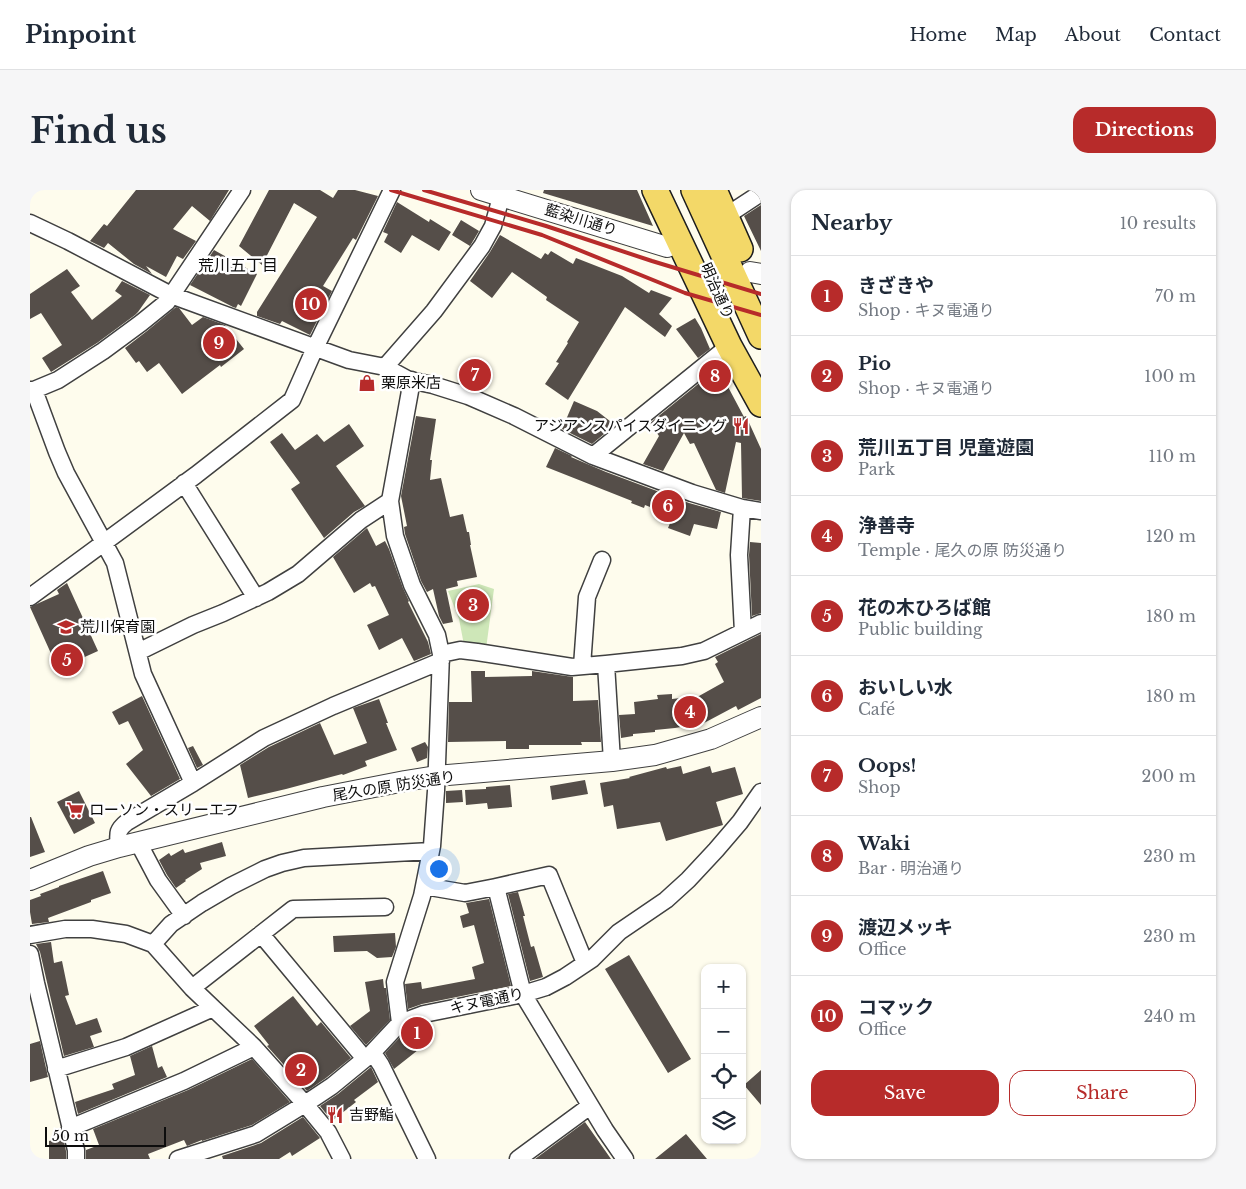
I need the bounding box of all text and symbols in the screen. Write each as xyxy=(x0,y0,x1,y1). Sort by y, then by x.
text: Pinpoint xyxy=(25,20,136,49)
text: Home xyxy=(909,24,967,46)
text: Map xyxy=(995,24,1037,46)
text: About xyxy=(1065,24,1121,46)
text: Contact xyxy=(1149,24,1221,46)
button: Directions xyxy=(1073,107,1216,153)
text: Find us xyxy=(30,109,167,152)
street label: 藍染川通り xyxy=(542,199,620,240)
text: Nearby xyxy=(811,210,892,236)
text: 10 results xyxy=(1120,213,1196,233)
district label: 荒川五丁目 xyxy=(198,255,278,275)
street label: 明治通り xyxy=(697,260,738,322)
text: きざきや xyxy=(858,274,934,297)
pin: 10 xyxy=(295,285,327,323)
text: 1 xyxy=(824,286,830,306)
text: 70 m xyxy=(1155,286,1196,306)
text: Shop · キヌ電通り xyxy=(858,300,994,320)
pin: 9 xyxy=(203,324,235,362)
text: Pio xyxy=(858,352,891,375)
pin: 7 xyxy=(459,356,491,394)
pin: 8 xyxy=(699,357,731,395)
text: 2 xyxy=(822,366,832,386)
text: 100 m xyxy=(1144,366,1196,386)
shop icon: 栗原米店 xyxy=(357,373,377,393)
place label: 栗原米店 xyxy=(381,373,441,392)
text: Shop · キヌ電通り xyxy=(858,378,994,398)
place label: アジアンスパイスダイニング xyxy=(534,416,727,435)
restaurant icon: アジアンスパイスダイニング xyxy=(731,416,751,436)
text: 荒川五丁目 児童遊園 xyxy=(858,436,1034,459)
text: 3 xyxy=(822,446,832,466)
text: 110 m xyxy=(1149,446,1196,466)
text: Park xyxy=(858,459,895,479)
pin: 6 xyxy=(652,487,684,525)
text: 浄善寺 xyxy=(858,514,915,537)
text: 4 xyxy=(822,526,832,546)
text: 120 m xyxy=(1146,526,1196,546)
text: Temple · 尾久の原 防災通り xyxy=(858,540,1067,560)
pin: 3 xyxy=(457,586,489,624)
text: 花の木ひろば館 xyxy=(858,596,991,619)
text: 5 xyxy=(822,606,832,626)
text: 180 m xyxy=(1146,606,1196,626)
school or university icon: 荒川保育園 xyxy=(56,617,76,637)
place label: 荒川保育園 xyxy=(80,617,155,636)
text: Public building xyxy=(858,619,983,639)
pin: 5 xyxy=(51,641,83,679)
text: おいしい水 xyxy=(858,676,953,699)
text: 6 xyxy=(822,686,832,706)
text: 180 m xyxy=(1146,686,1196,706)
pin: 4 xyxy=(674,693,706,731)
text: Café xyxy=(858,699,895,719)
text: Oops! xyxy=(858,754,916,777)
street label: 尾久の原 防災通り xyxy=(331,766,457,805)
text: 7 xyxy=(823,766,831,786)
text: 200 m xyxy=(1142,766,1196,786)
text: Shop xyxy=(858,777,901,797)
supermarket icon: ローソン・スリーエフ xyxy=(65,800,85,820)
place label: ローソン・スリーエフ xyxy=(89,800,239,819)
text: Waki xyxy=(858,832,910,855)
text: 8 xyxy=(822,846,832,866)
text: 230 m xyxy=(1143,846,1196,866)
your location xyxy=(426,856,452,882)
text: Bar · 明治通り xyxy=(858,858,964,878)
text: 渡辺メッキ xyxy=(858,916,953,939)
text: 9 xyxy=(822,926,832,946)
text: 230 m xyxy=(1143,926,1196,946)
text: Office xyxy=(858,939,906,959)
map controls xyxy=(701,964,746,1144)
button: + xyxy=(701,964,746,1009)
street label: キヌ電通り xyxy=(448,983,526,1018)
text: コマック xyxy=(858,996,934,1019)
text: 10 xyxy=(817,1006,837,1026)
text: 240 m xyxy=(1144,1006,1196,1026)
button: − xyxy=(701,1009,746,1054)
pin: 1 xyxy=(401,1014,433,1052)
text: Office xyxy=(858,1019,906,1039)
pin: 2 xyxy=(285,1051,317,1089)
button: locate xyxy=(701,1054,746,1099)
button: Save xyxy=(811,1070,999,1116)
button: Share xyxy=(1009,1070,1196,1116)
button: layers xyxy=(701,1099,746,1144)
restaurant icon: 吉野鮨 xyxy=(325,1105,345,1125)
place label: 吉野鮨 xyxy=(349,1105,394,1124)
scale bar xyxy=(45,1124,166,1147)
text: 50 m xyxy=(52,1127,89,1145)

